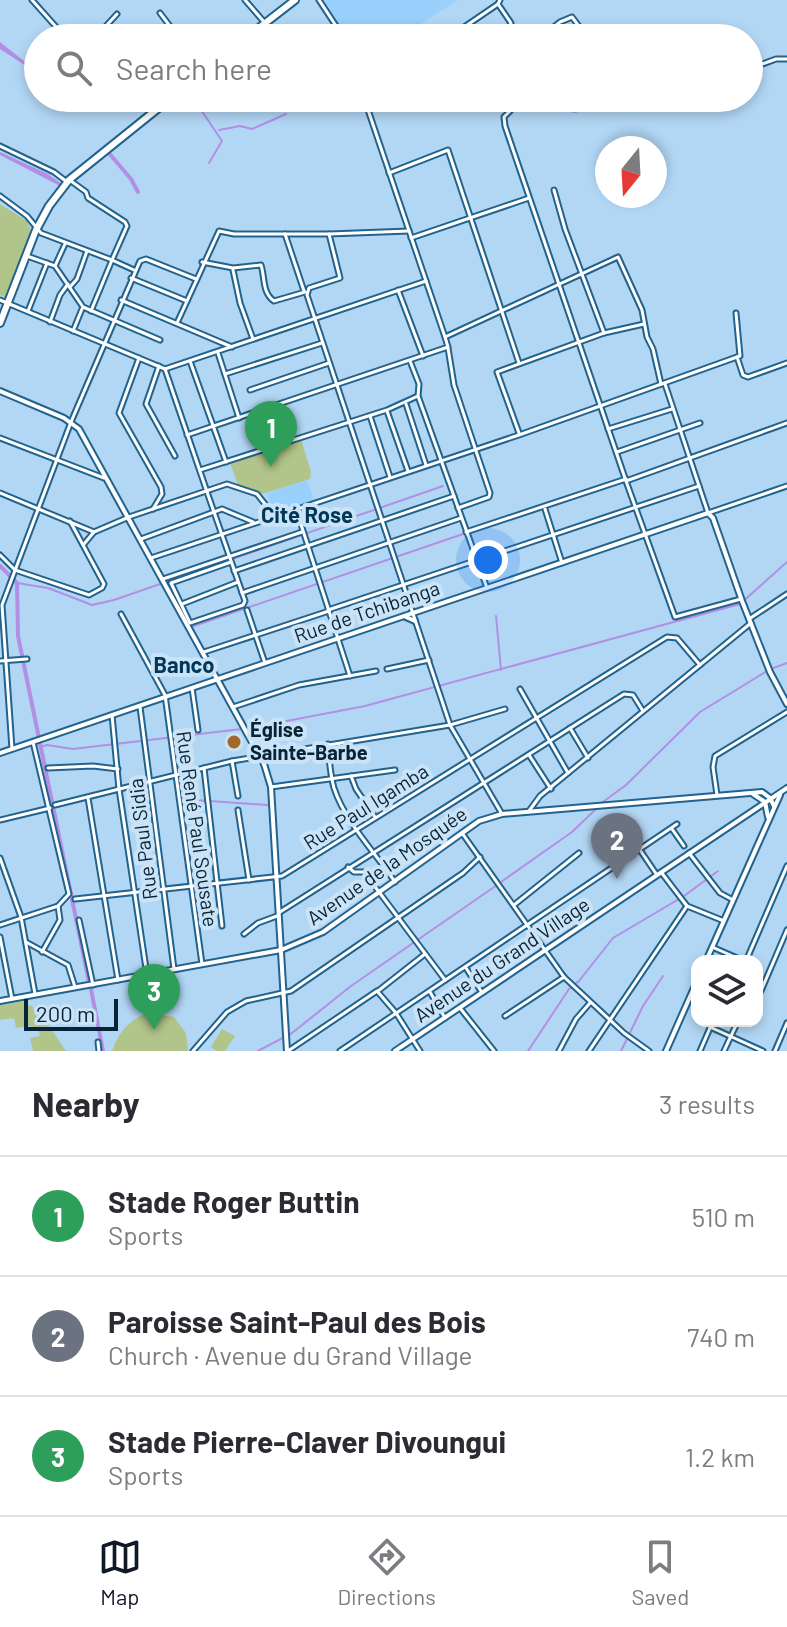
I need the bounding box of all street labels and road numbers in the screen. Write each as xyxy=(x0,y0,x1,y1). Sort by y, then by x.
street label: Rue de Tchibanga xyxy=(291,575,443,647)
street label: Rue René Paul Sousate xyxy=(172,729,224,928)
street label: Rue Paul Igamba xyxy=(299,758,432,854)
street label: Rue Paul Sidia xyxy=(123,777,161,901)
street label: Avenue de la Mosquée xyxy=(302,801,471,929)
street label: Avenue du Grand Village xyxy=(409,892,594,1027)

